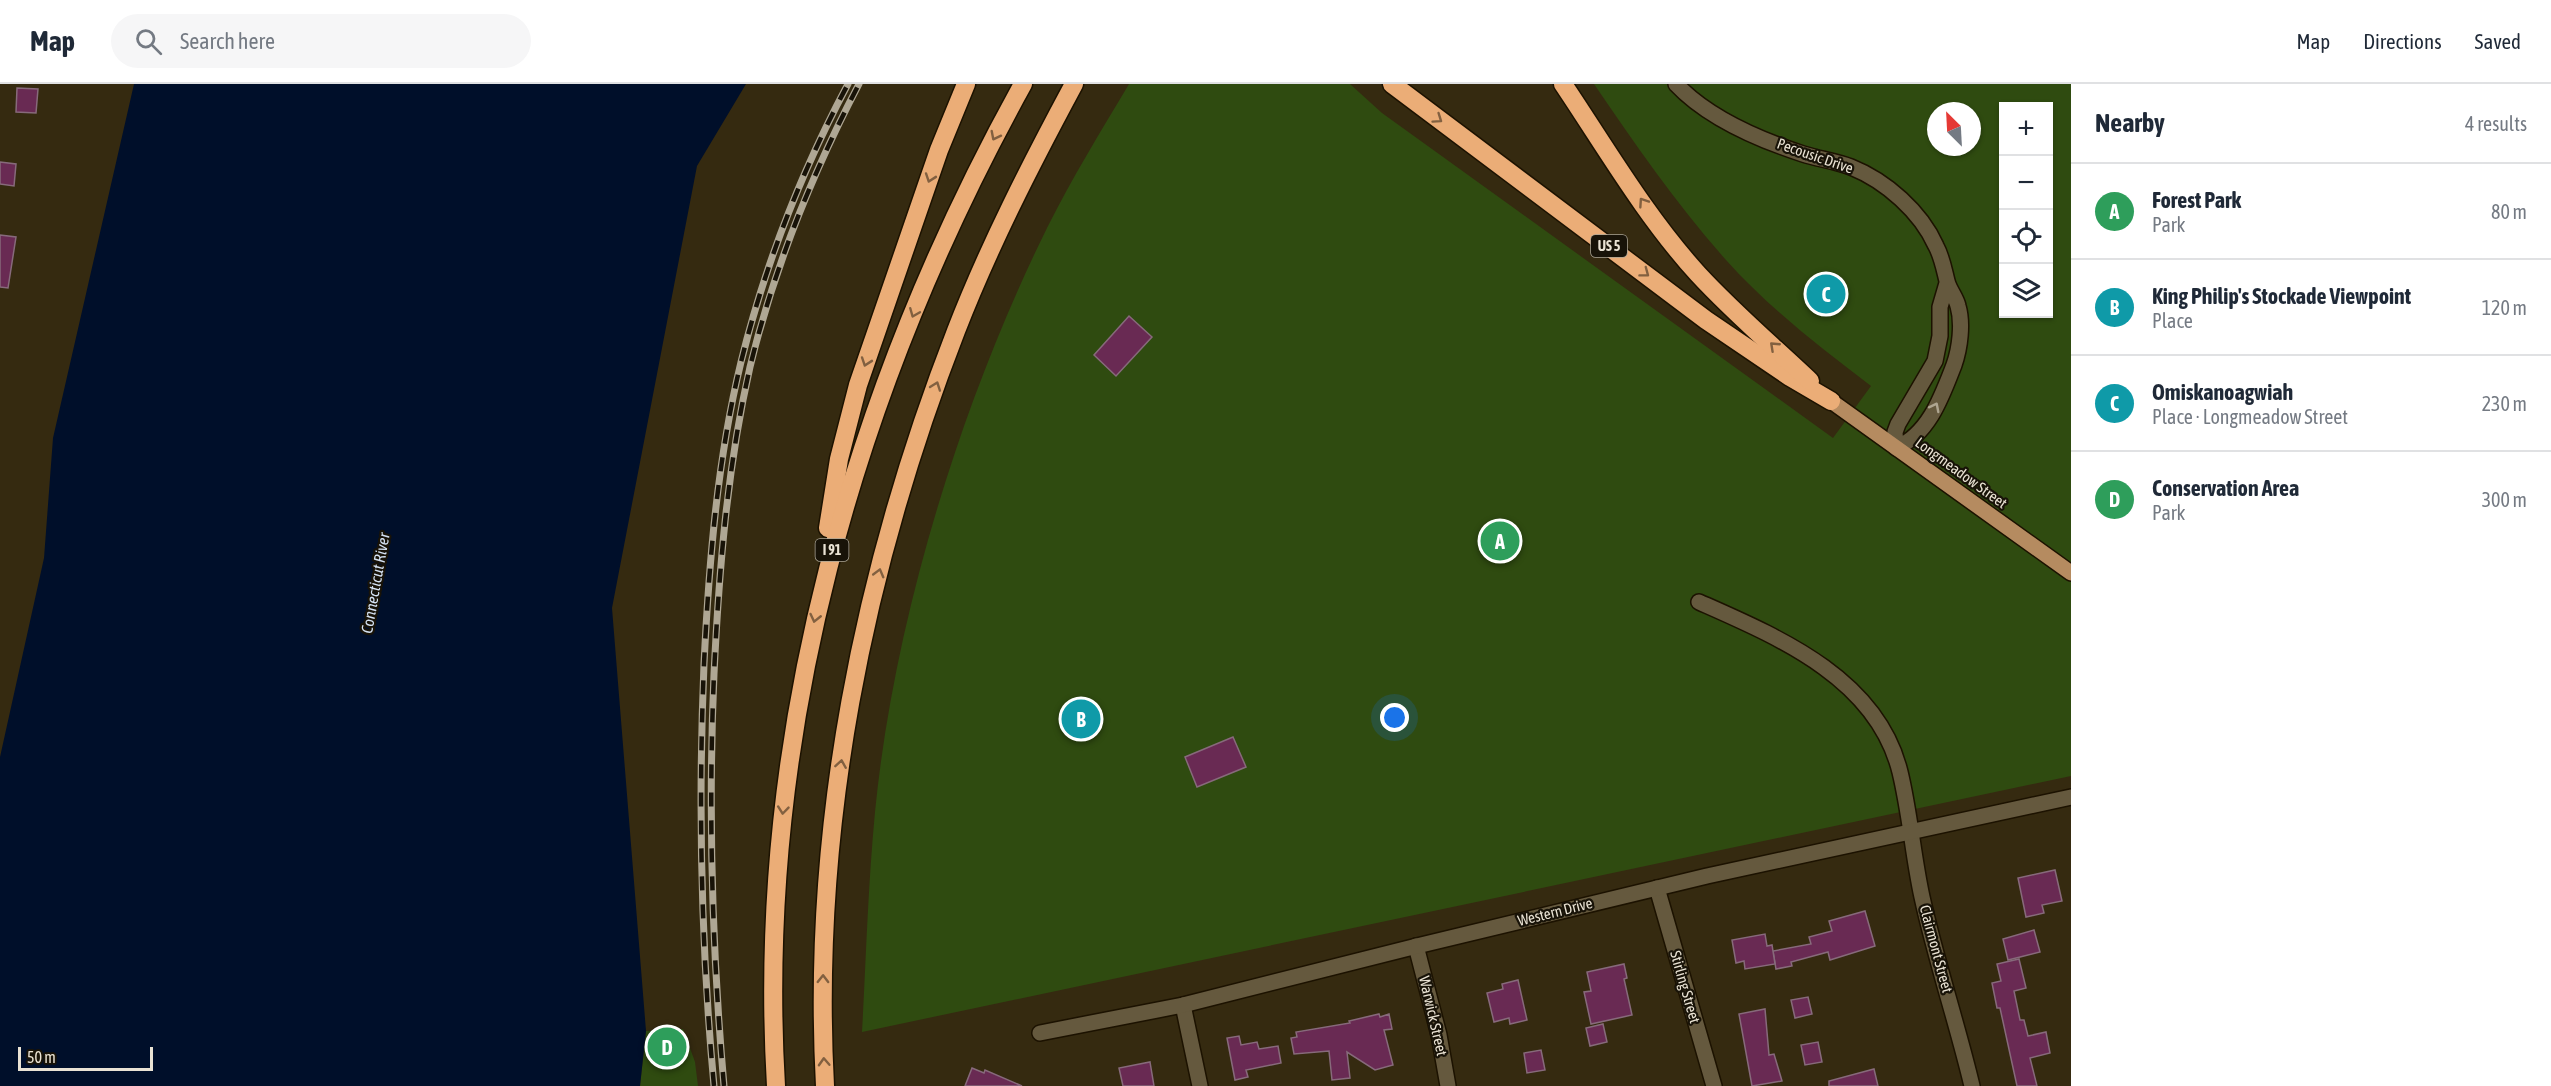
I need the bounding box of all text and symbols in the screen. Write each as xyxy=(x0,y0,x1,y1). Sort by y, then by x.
search box xyxy=(111,14,531,68)
text: Map xyxy=(30,25,75,57)
icon: search xyxy=(132,25,165,58)
text: Search here xyxy=(180,28,275,54)
text: Map xyxy=(2296,29,2330,53)
text: Directions xyxy=(2363,29,2442,53)
text: Saved xyxy=(2475,29,2521,53)
north arrow xyxy=(1927,102,1981,156)
map controls xyxy=(1999,102,2053,318)
button: + xyxy=(1999,102,2053,156)
text: Nearby xyxy=(2095,108,2165,138)
one-way arrow xyxy=(1432,112,1443,123)
text: 4 results xyxy=(2465,112,2527,135)
one-way arrow xyxy=(991,129,1002,140)
street label: Pecousic Drive xyxy=(1775,135,1856,177)
button: − xyxy=(1999,156,2053,210)
one-way arrow xyxy=(924,172,937,183)
text: Forest Park xyxy=(2152,187,2241,213)
one-way arrow xyxy=(1639,198,1650,209)
text: A xyxy=(2110,200,2119,223)
text: 80 m xyxy=(2491,200,2527,223)
button: locate xyxy=(1999,210,2053,264)
text: Park xyxy=(2152,213,2185,236)
road number: US 5 xyxy=(1591,235,1627,257)
button: layers xyxy=(1999,264,2053,318)
one-way arrow xyxy=(1639,266,1650,277)
pin: C xyxy=(1806,272,1846,316)
text: King Philip's Stockade Viewpoint xyxy=(2152,283,2411,309)
text: B xyxy=(2110,296,2119,319)
text: 120 m xyxy=(2482,296,2527,319)
one-way arrow xyxy=(909,307,921,318)
text: Place xyxy=(2152,309,2193,332)
one-way arrow xyxy=(1770,342,1780,353)
one-way arrow xyxy=(860,356,873,367)
text: Omiskanoagwiah xyxy=(2152,379,2293,405)
one-way arrow xyxy=(929,381,941,392)
text: C xyxy=(2110,392,2119,415)
text: 230 m xyxy=(2482,392,2527,415)
one-way arrow xyxy=(1928,403,1939,413)
text: Place · Longmeadow Street xyxy=(2152,405,2348,428)
street label: Longmeadow Street xyxy=(1912,434,2010,512)
text: Conservation Area xyxy=(2152,475,2299,501)
text: D xyxy=(2109,488,2120,511)
text: 300 m xyxy=(2482,488,2527,511)
text: Park xyxy=(2152,501,2185,524)
pin: A xyxy=(1480,518,1520,564)
water label: Connecticut River xyxy=(357,530,393,635)
road number: I 91 xyxy=(816,539,848,561)
one-way arrow xyxy=(872,568,884,579)
one-way arrow xyxy=(810,613,823,623)
pin: B xyxy=(1062,696,1100,742)
your location xyxy=(1380,703,1409,732)
one-way arrow xyxy=(834,759,846,768)
one-way arrow xyxy=(777,805,790,815)
street label: Western Drive xyxy=(1516,894,1594,929)
street label: Clairmont Street xyxy=(1917,903,1956,995)
street label: Stirling Street xyxy=(1667,949,1704,1025)
one-way arrow xyxy=(816,974,829,983)
street label: Warwick Street xyxy=(1416,974,1451,1057)
pin: D xyxy=(648,1024,686,1070)
scale bar xyxy=(18,1044,153,1072)
text: 50 m xyxy=(27,1048,56,1066)
one-way arrow xyxy=(817,1057,830,1066)

